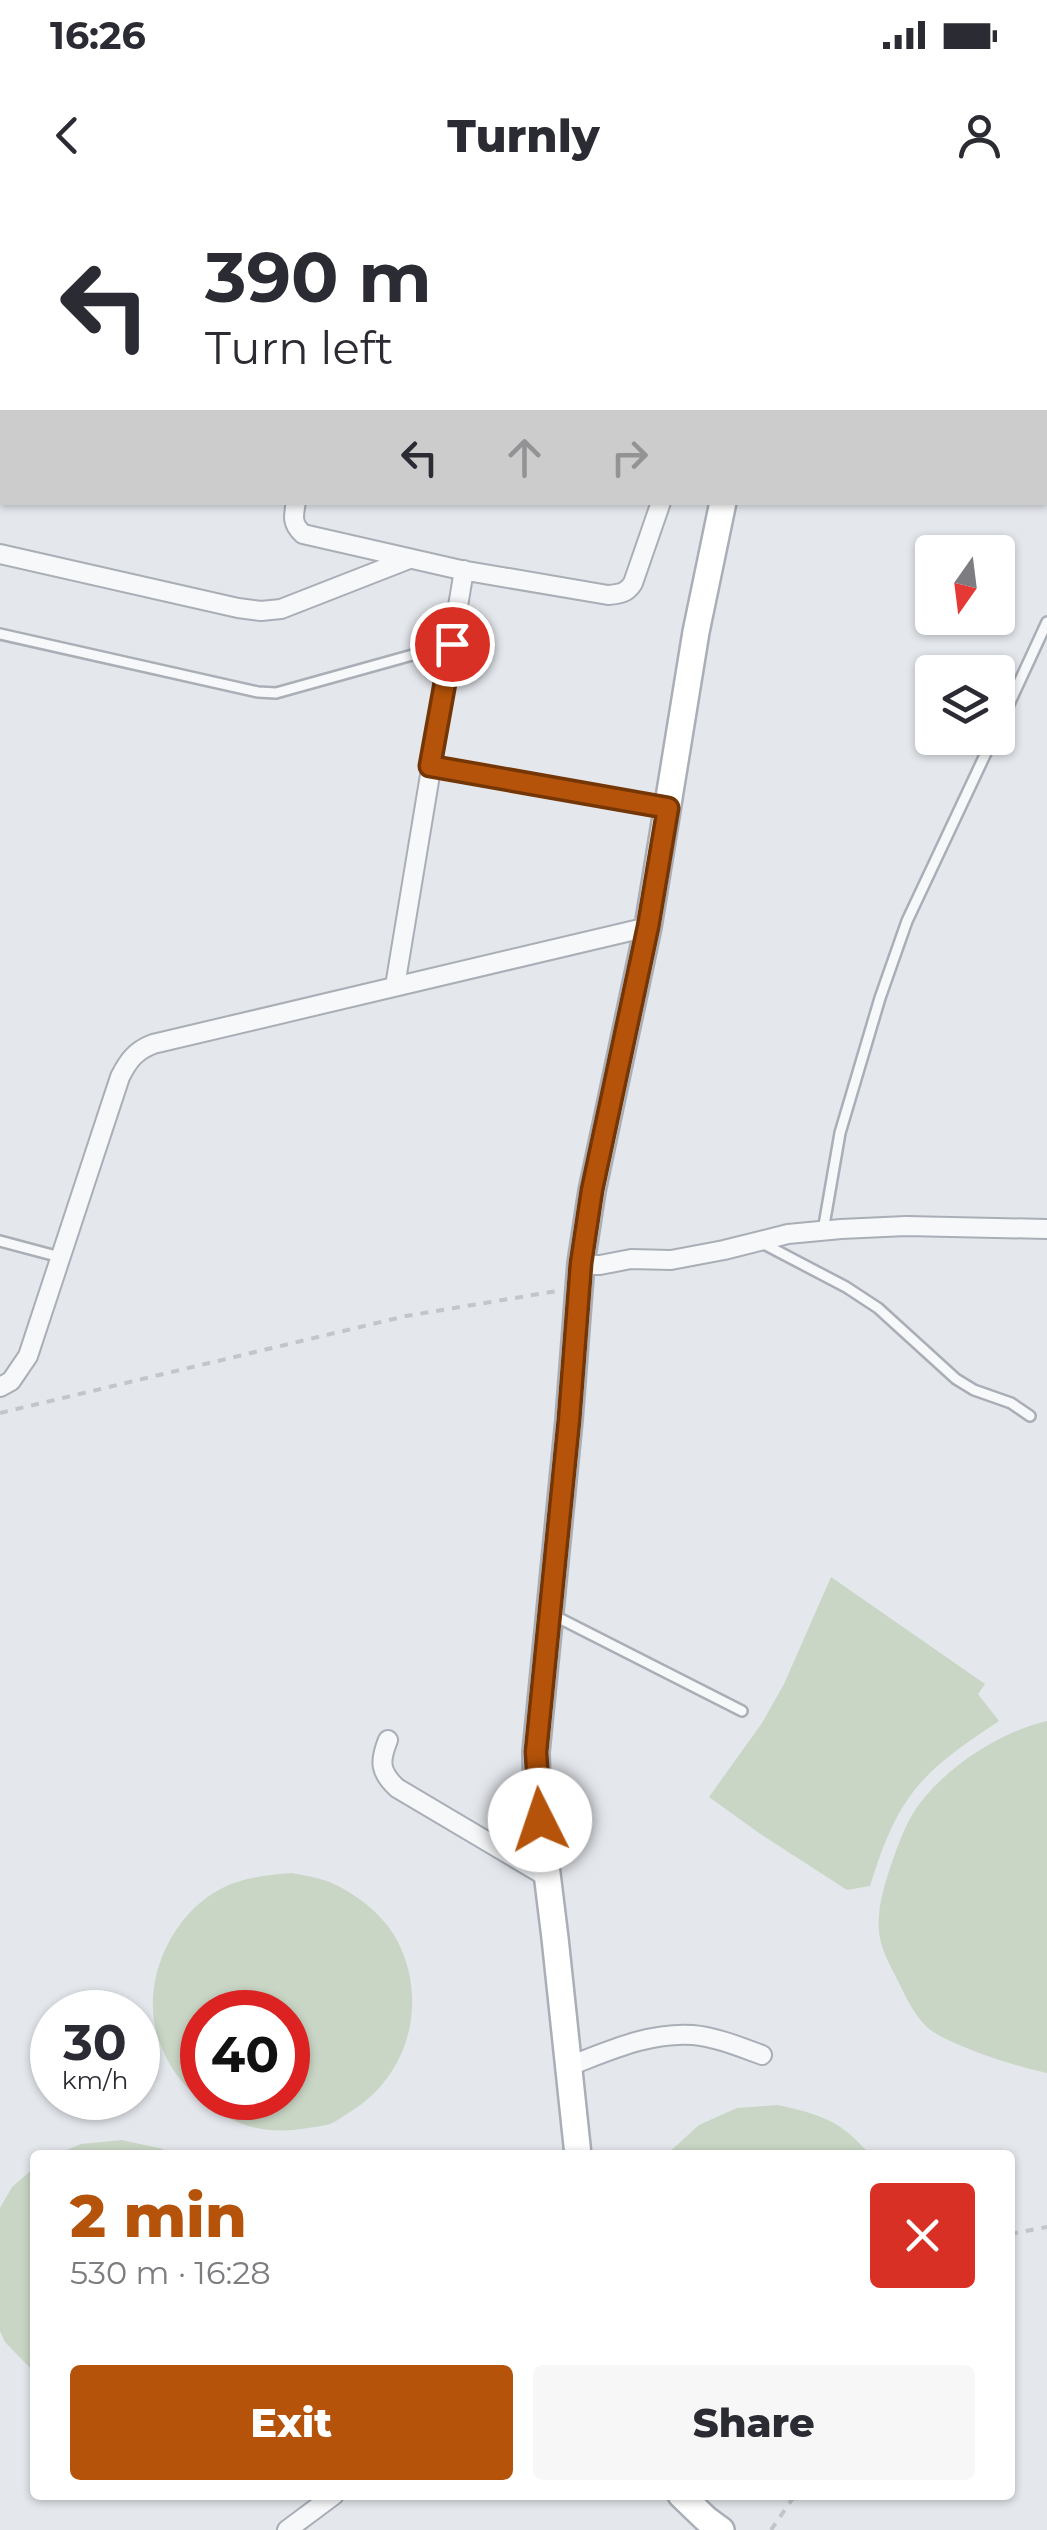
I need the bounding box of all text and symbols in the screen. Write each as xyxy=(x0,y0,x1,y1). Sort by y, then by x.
text: 16:26 xyxy=(50,12,146,59)
icon: back xyxy=(40,108,95,163)
text: Turnly xyxy=(447,108,600,163)
icon: person xyxy=(952,108,1007,163)
text: 390 m xyxy=(205,234,432,320)
icon: left xyxy=(40,240,170,370)
text: Turn left xyxy=(205,320,393,375)
icon: left xyxy=(392,430,447,485)
icon: ahead xyxy=(497,430,552,485)
icon: right xyxy=(602,430,657,485)
north arrow xyxy=(915,535,1015,635)
map controls xyxy=(915,535,1015,755)
pin xyxy=(410,602,495,687)
icon: arrive xyxy=(425,617,480,672)
button: layers xyxy=(915,655,1015,755)
position arrow xyxy=(488,1768,592,1872)
speed limit sign: 40 xyxy=(180,1990,310,2120)
text: 30 xyxy=(63,2012,127,2073)
text: km/h xyxy=(62,2065,128,2095)
text: 2 min xyxy=(70,2179,247,2252)
button: close xyxy=(870,2183,975,2288)
text: 530 m · 16:28 xyxy=(70,2253,271,2292)
button: Exit xyxy=(70,2365,513,2480)
button: Share xyxy=(533,2365,975,2480)

